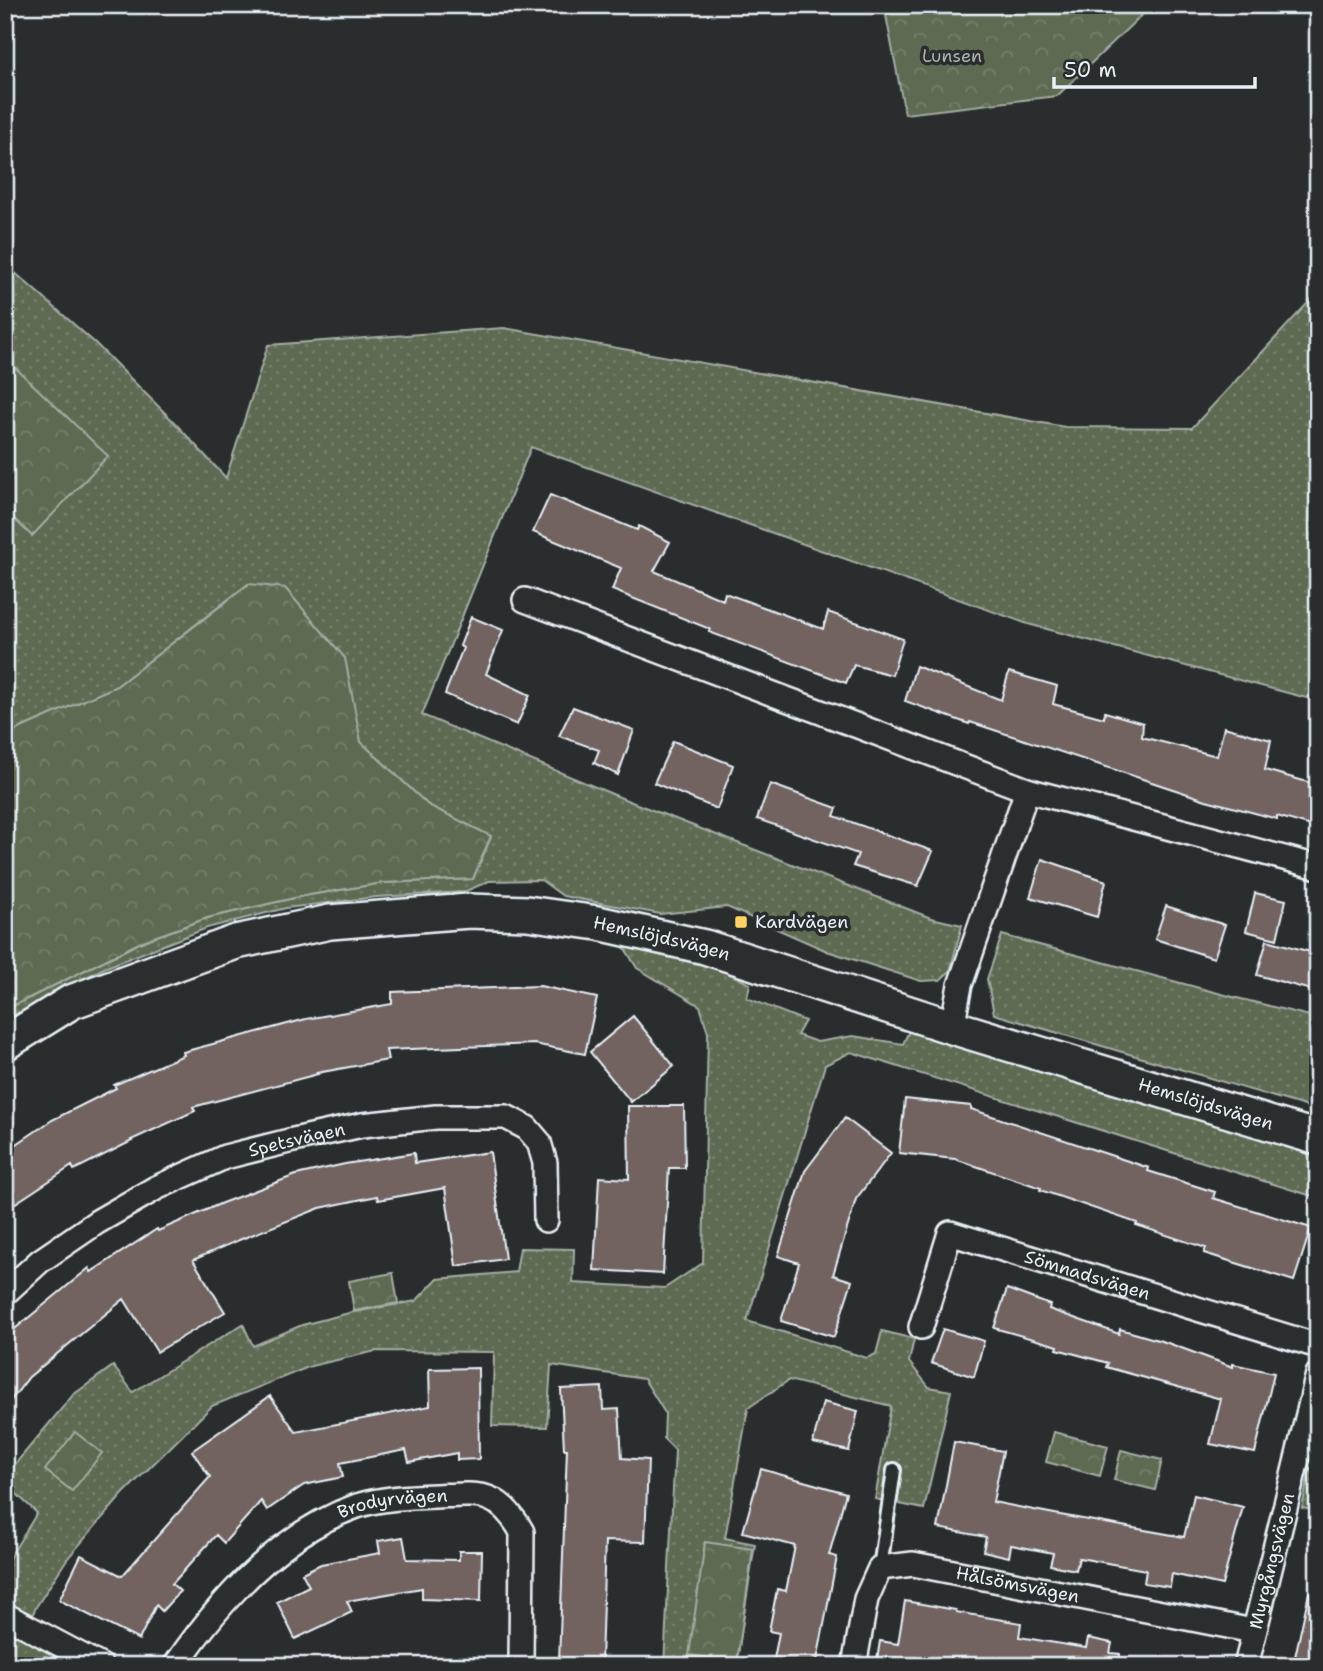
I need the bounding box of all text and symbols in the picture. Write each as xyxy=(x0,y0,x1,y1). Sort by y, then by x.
park label: Lunsen xyxy=(922,44,982,68)
scale bar xyxy=(1054,46,1255,90)
text: 50 m xyxy=(1064,56,1117,84)
street label: Hemslöjdsvägen xyxy=(591,910,733,966)
place label: Kardvägen xyxy=(755,910,848,934)
marker: Kardvägen xyxy=(733,914,749,930)
street label: Hemslöjdsvägen xyxy=(1135,1072,1276,1136)
street label: Spetsvägen xyxy=(246,1117,347,1163)
street label: Sömnadsvägen xyxy=(1021,1245,1153,1306)
street label: Brodyrvägen xyxy=(334,1483,448,1524)
street label: Myrgångsvägen xyxy=(1243,1490,1300,1632)
street label: Hålsömsvägen xyxy=(954,1561,1081,1609)

